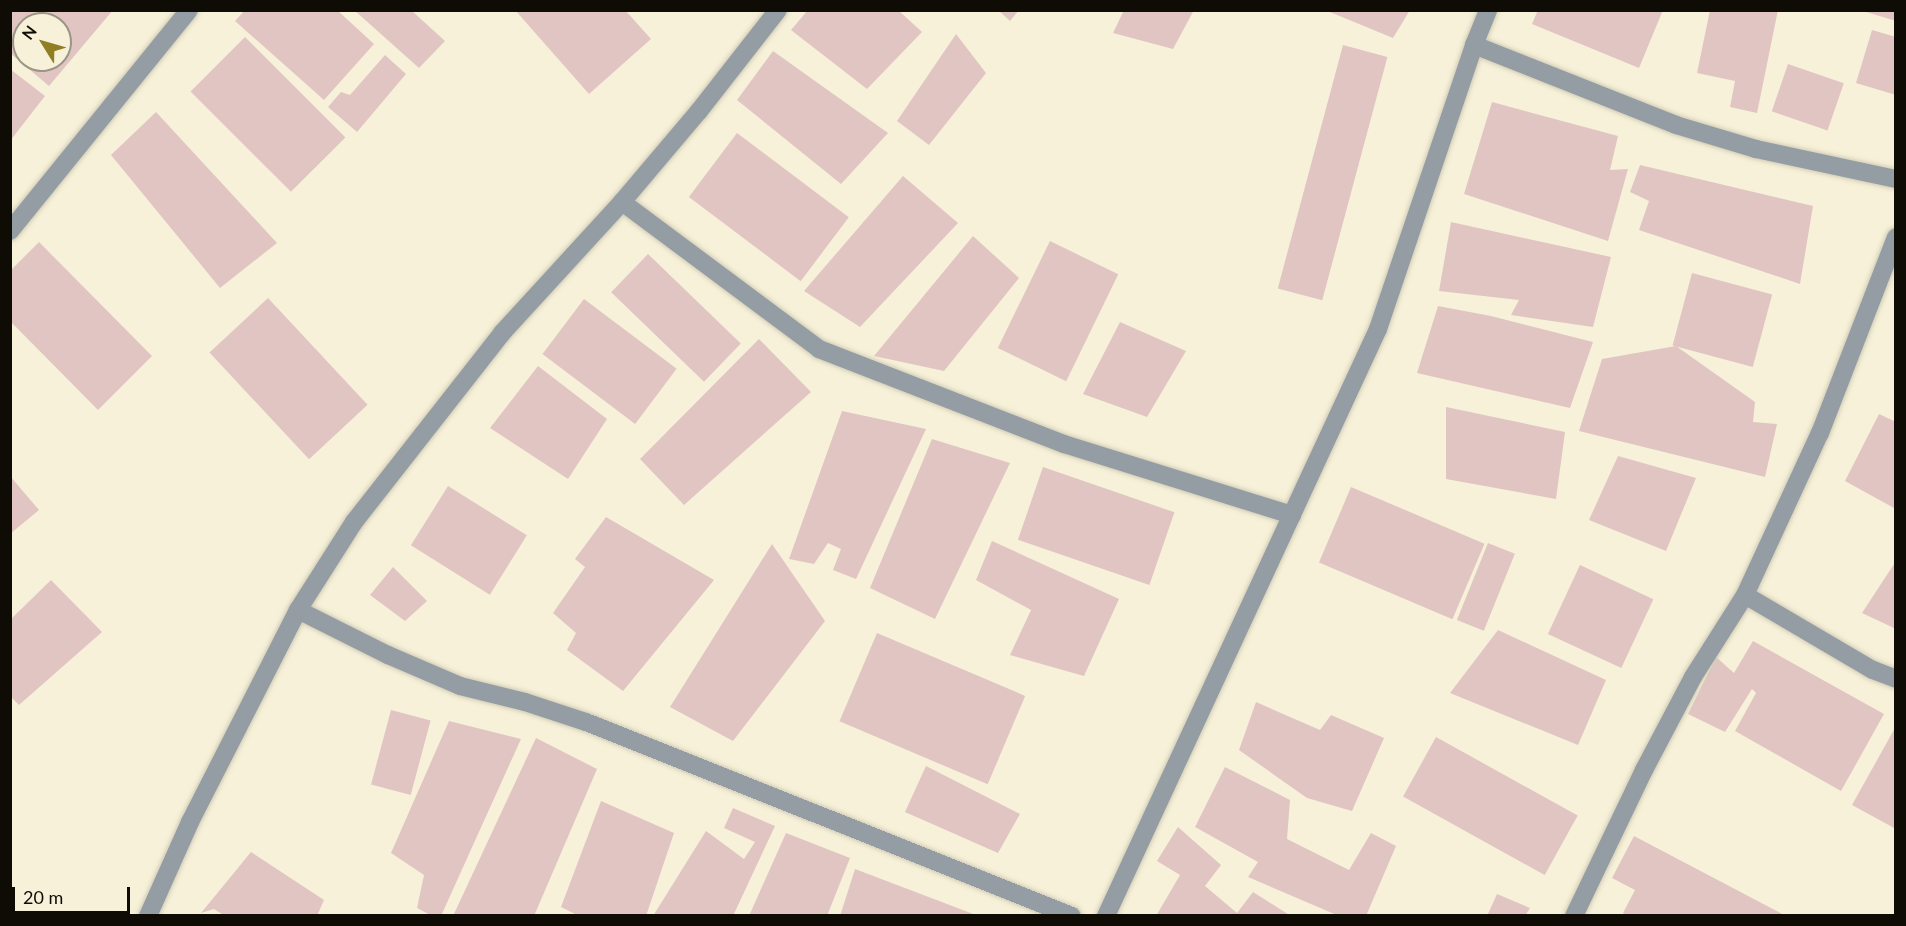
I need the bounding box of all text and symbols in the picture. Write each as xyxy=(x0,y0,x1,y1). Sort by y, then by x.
north arrow xyxy=(12,12,72,72)
text: N xyxy=(18,21,40,43)
scale bar xyxy=(15,875,134,913)
text: 20 m xyxy=(23,886,63,908)

